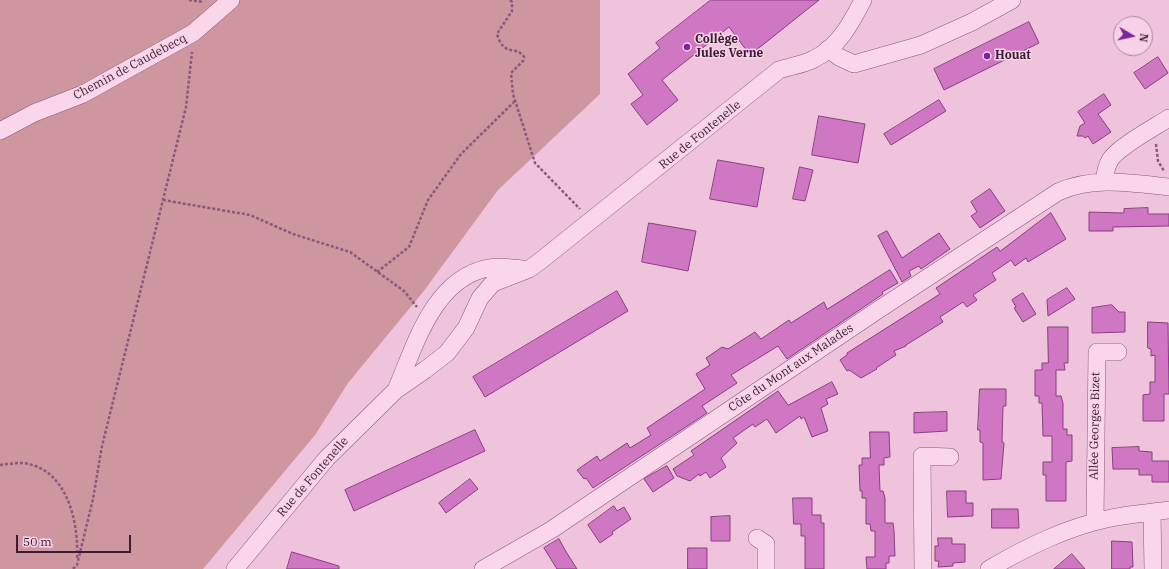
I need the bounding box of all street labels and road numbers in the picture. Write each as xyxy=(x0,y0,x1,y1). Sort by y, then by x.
street label: Chemin de Caudebecq xyxy=(71,31,189,103)
street label: Rue de Fontenelle xyxy=(656,98,744,172)
street label: Côte du Mont aux Malades xyxy=(726,321,856,415)
street label: Allée Georges Bizet xyxy=(1087,372,1103,480)
street label: Rue de Fontenelle xyxy=(274,434,352,520)

